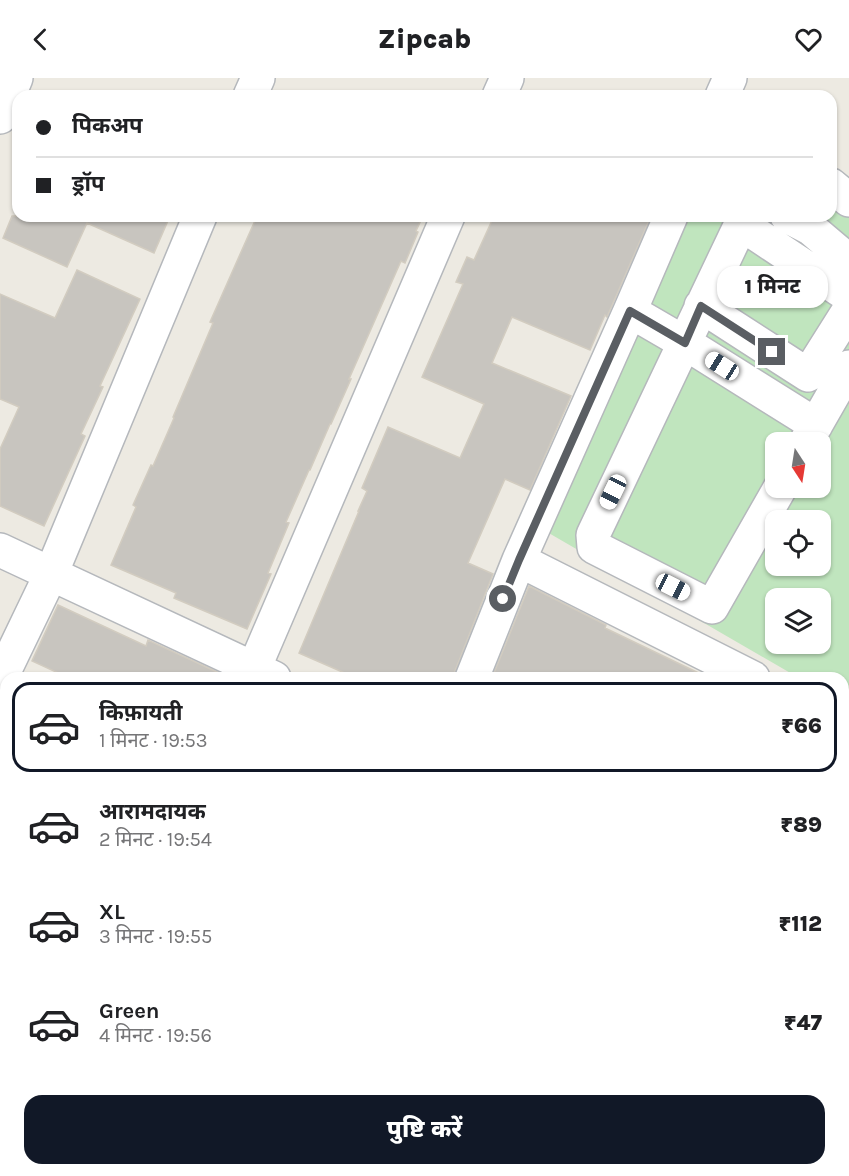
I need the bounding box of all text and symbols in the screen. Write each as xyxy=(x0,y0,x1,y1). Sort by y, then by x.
icon: back xyxy=(24,23,57,56)
text: Zipcab xyxy=(378,23,471,55)
icon: heart xyxy=(792,23,825,56)
text: पिकअप xyxy=(72,113,143,139)
text: ड्रॉप xyxy=(72,171,105,197)
callout: 1 मिनट xyxy=(716,265,828,307)
text: 1 मिनट xyxy=(744,275,801,298)
route end xyxy=(758,338,785,365)
car xyxy=(702,349,742,383)
north arrow xyxy=(765,432,831,498)
map controls xyxy=(765,432,831,654)
car xyxy=(597,472,629,512)
button: locate xyxy=(765,510,831,576)
car xyxy=(653,571,693,603)
route start xyxy=(489,585,516,612)
button: layers xyxy=(765,588,831,654)
icon: car xyxy=(27,700,81,754)
text: किफ़ायती xyxy=(99,700,183,726)
text: ₹66 xyxy=(781,713,822,739)
text: 1 मिनट · 19:53 xyxy=(99,729,208,752)
icon: car xyxy=(27,799,81,853)
text: आरामदायक xyxy=(99,799,206,825)
text: ₹89 xyxy=(780,812,822,838)
text: 2 मिनट · 19:54 xyxy=(99,828,212,851)
icon: car xyxy=(27,898,81,952)
text: XL xyxy=(99,899,125,925)
text: ₹112 xyxy=(778,911,822,937)
text: 3 मिनट · 19:55 xyxy=(99,925,212,948)
icon: car xyxy=(27,997,81,1051)
text: Green xyxy=(99,998,160,1024)
text: ₹47 xyxy=(784,1010,822,1036)
text: 4 मिनट · 19:56 xyxy=(99,1024,212,1047)
button: पुष्टि करें xyxy=(24,1095,825,1164)

